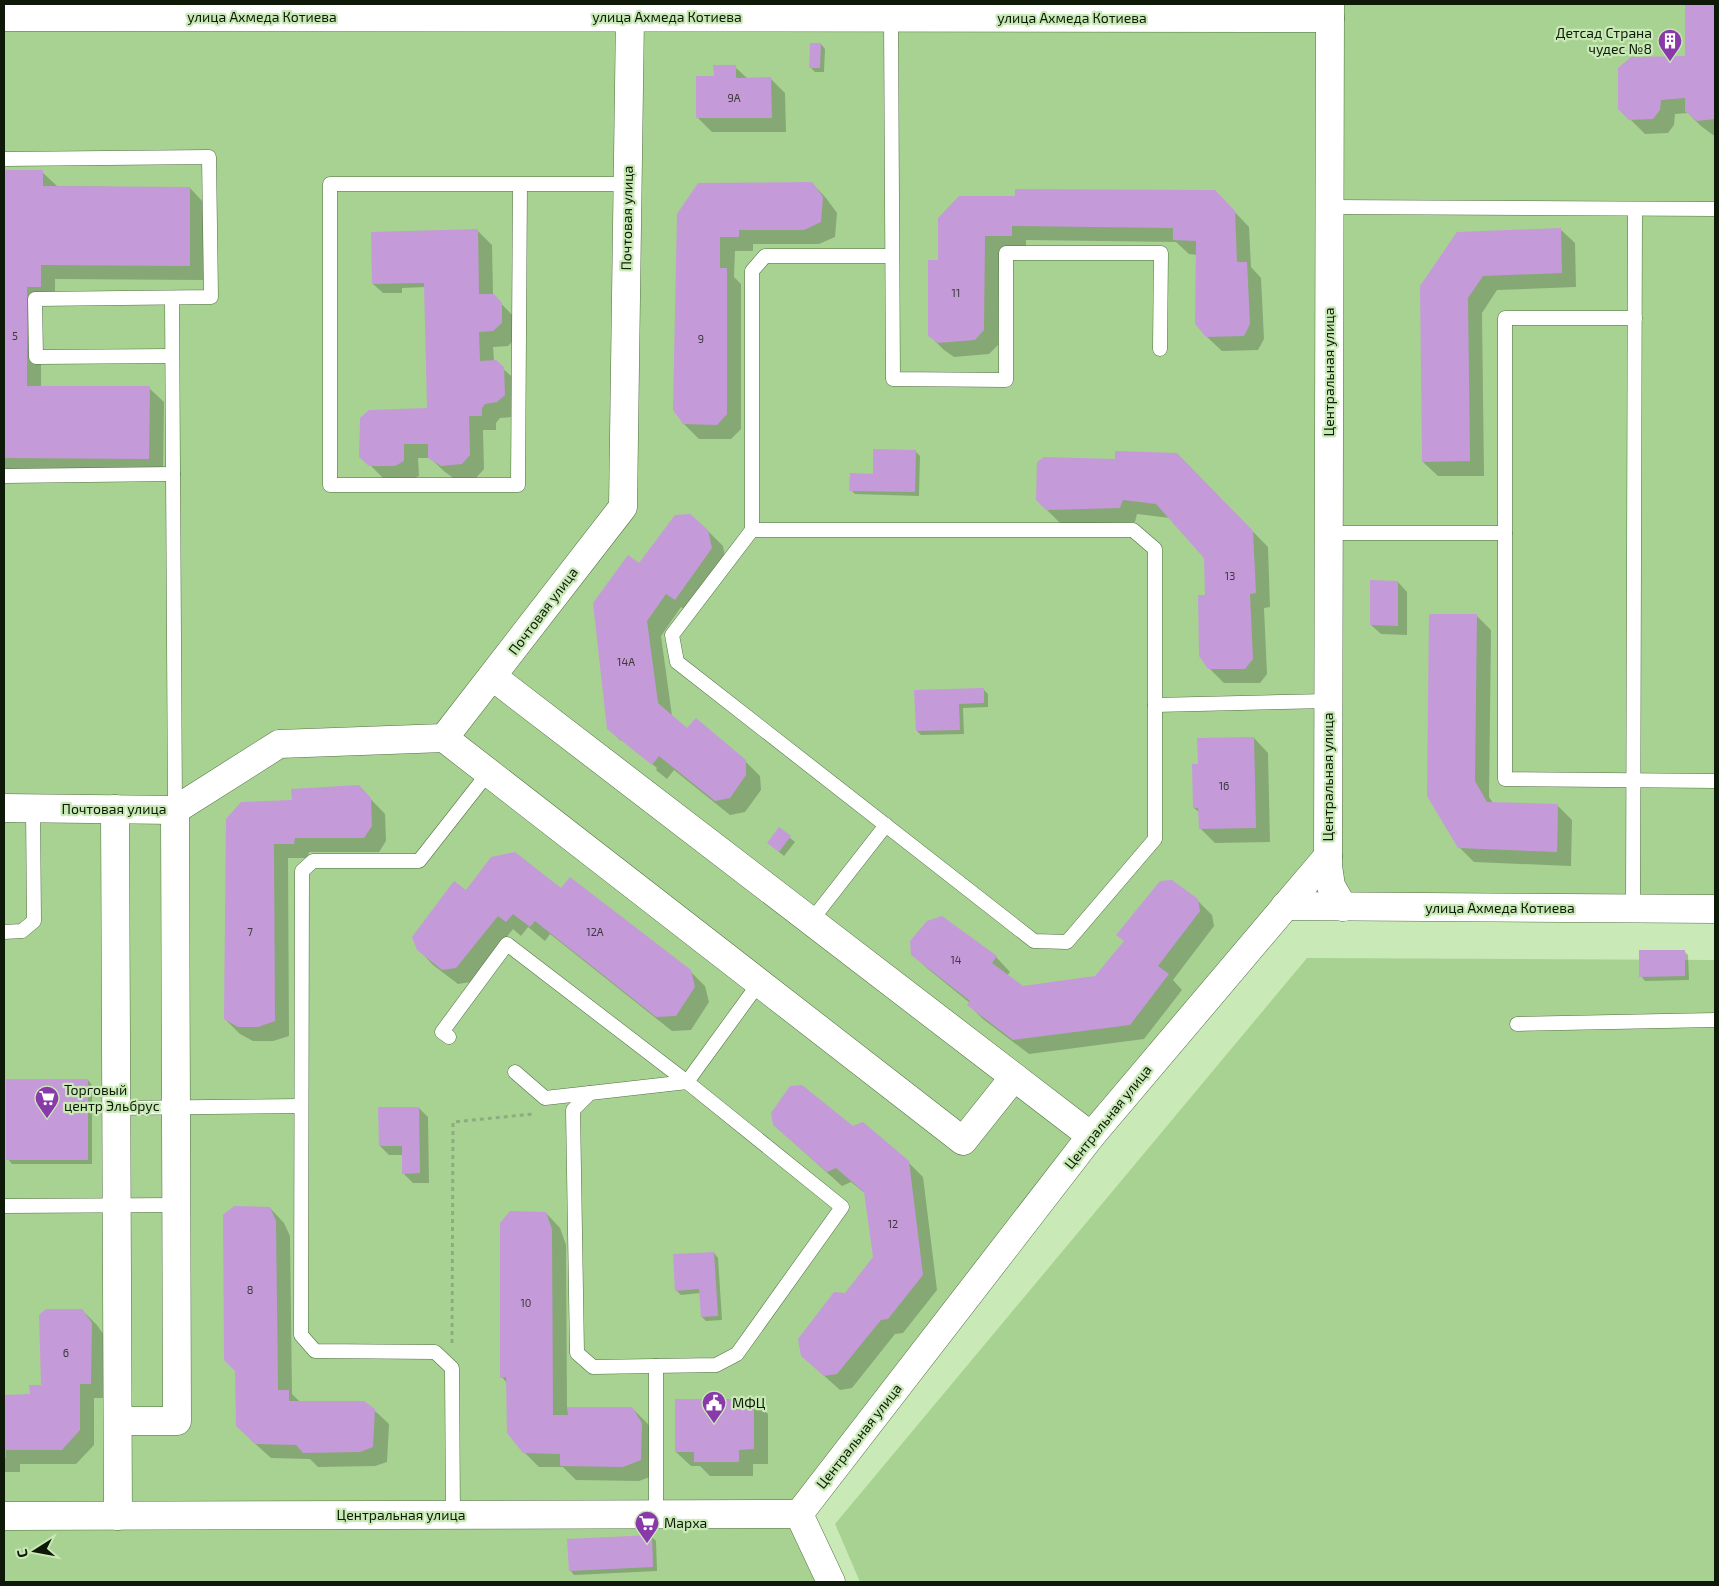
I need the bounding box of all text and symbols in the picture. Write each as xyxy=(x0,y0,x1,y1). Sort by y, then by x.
street label: улица Ахмеда Котиева xyxy=(187,8,337,25)
street label: улица Ахмеда Котиева xyxy=(592,8,742,25)
street label: улица Ахмеда Котиева xyxy=(997,9,1147,26)
place label: Детсад Страна чудес №8 xyxy=(1556,24,1652,57)
building icon: Детсад Страна чудес №8 xyxy=(1657,28,1683,62)
house number: 9А xyxy=(727,91,741,104)
street label: Почтовая улица xyxy=(617,165,636,271)
house number: 11 xyxy=(952,286,960,299)
street label: Центральная улица xyxy=(1320,308,1337,436)
house number: 5 xyxy=(12,329,18,342)
house number: 9 xyxy=(698,332,704,345)
street label: Почтовая улица xyxy=(504,564,581,658)
house number: 13 xyxy=(1225,569,1235,582)
house number: 14А xyxy=(617,655,635,668)
street label: Центральная улица xyxy=(1319,713,1336,841)
house number: 16 xyxy=(1219,779,1229,792)
street label: Почтовая улица xyxy=(62,800,166,817)
street label: улица Ахмеда Котиева xyxy=(1425,899,1575,916)
house number: 7 xyxy=(247,925,253,938)
house number: 12А xyxy=(586,925,604,938)
house number: 14 xyxy=(950,953,962,966)
street label: Центральная улица xyxy=(1060,1061,1155,1172)
place label: Торговый центр Эльбрус xyxy=(64,1081,160,1114)
supermarket icon: Торговый центр Эльбрус xyxy=(34,1085,60,1119)
house number: 12 xyxy=(888,1217,898,1230)
house number: 8 xyxy=(247,1283,253,1296)
house number: 10 xyxy=(520,1296,532,1309)
house number: 6 xyxy=(63,1346,69,1359)
street label: Центральная улица xyxy=(812,1380,905,1492)
public building icon: МФЦ xyxy=(701,1390,727,1424)
place label: МФЦ xyxy=(732,1394,766,1411)
street label: Центральная улица xyxy=(337,1506,465,1523)
supermarket icon: Марха xyxy=(634,1510,660,1544)
place label: Марха xyxy=(664,1514,707,1531)
north arrow xyxy=(10,1526,60,1576)
text: С xyxy=(13,1548,31,1559)

